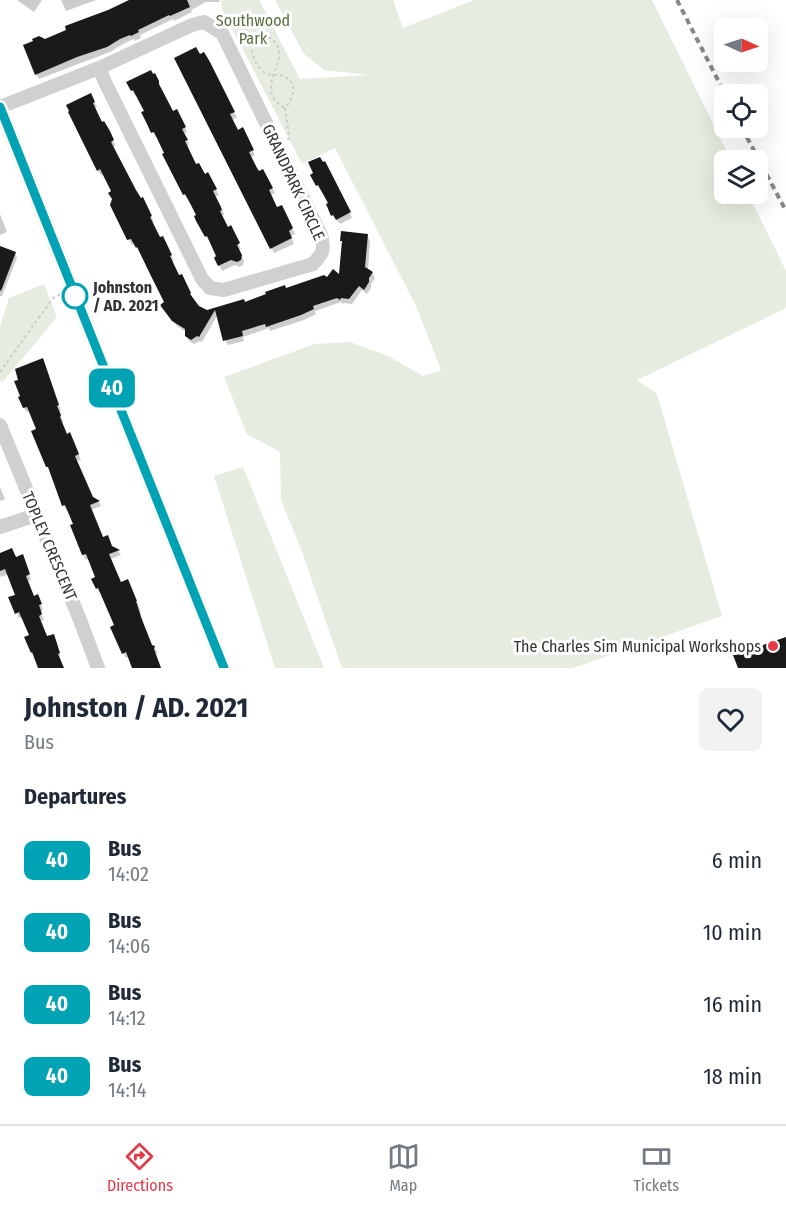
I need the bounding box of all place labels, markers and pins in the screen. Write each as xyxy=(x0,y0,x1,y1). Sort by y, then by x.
place label: Johnston / AD. 2021 xyxy=(92,278,159,315)
marker: Johnston / AD. 2021 xyxy=(62,283,88,309)
place label: The Charles Sim Municipal Workshops xyxy=(514,637,761,656)
marker: The Charles Sim Municipal Workshops xyxy=(766,639,780,653)

